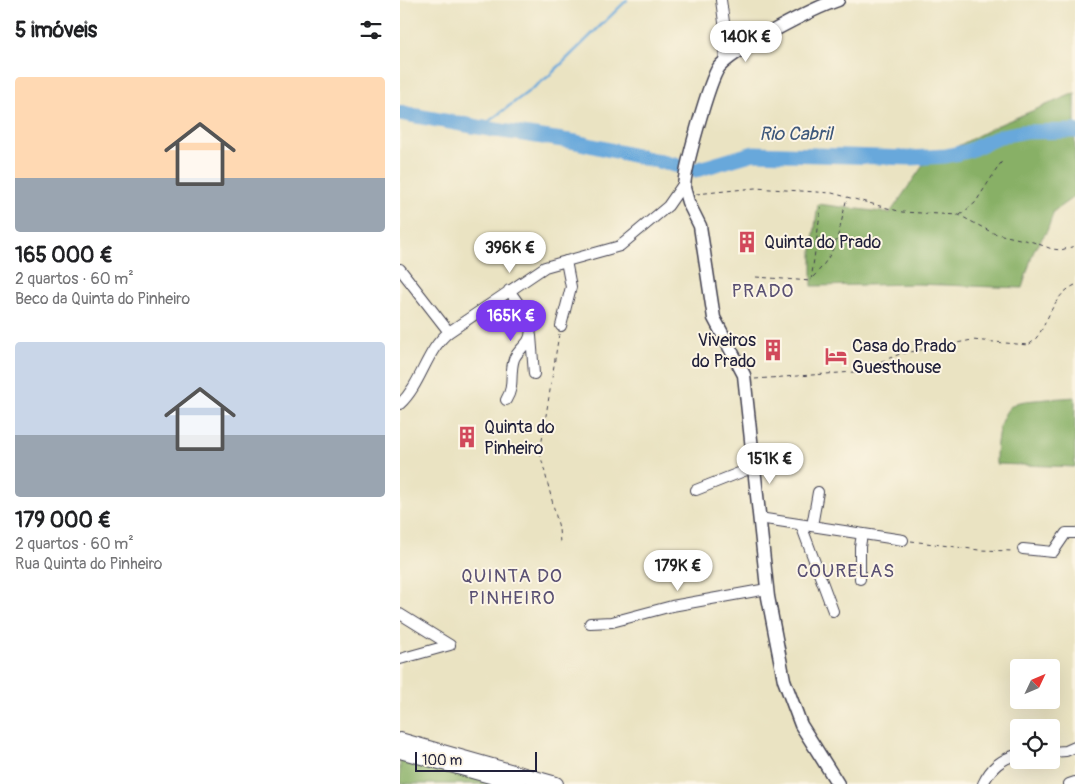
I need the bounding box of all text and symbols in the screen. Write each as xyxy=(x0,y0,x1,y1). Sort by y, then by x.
icon: filters xyxy=(357,16,385,44)
text: 5 imóveis xyxy=(15,17,97,44)
pin: 140K € xyxy=(705,20,787,63)
text: 140K € xyxy=(721,27,771,47)
icon: home xyxy=(155,109,245,199)
water label: Rio Cabril xyxy=(759,122,835,146)
building icon: Quinta do Prado xyxy=(734,229,760,255)
place label: Quinta do Prado xyxy=(764,231,881,254)
pin: 396K € xyxy=(469,232,551,274)
text: 396K € xyxy=(485,238,535,258)
text: 165 000 € xyxy=(15,242,113,269)
text: 2 quartos · 60 m² xyxy=(15,269,134,289)
district label: PRADO xyxy=(732,279,794,303)
text: Beco da Quinta do Pinheiro xyxy=(15,289,190,309)
pin: 165K € xyxy=(470,300,552,342)
text: 165K € xyxy=(487,306,535,326)
place label: Viveiros do Prado xyxy=(691,329,756,373)
place label: Casa do Prado Guesthouse xyxy=(852,335,957,379)
building icon: Viveiros do Prado xyxy=(760,337,786,363)
hotel icon: Casa do Prado Guesthouse xyxy=(823,343,849,369)
icon: home xyxy=(155,374,245,464)
place label: Quinta do Pinheiro xyxy=(484,416,555,460)
building icon: Quinta do Pinheiro xyxy=(454,424,480,450)
pin: 151K € xyxy=(729,442,811,485)
text: 151K € xyxy=(748,449,792,469)
text: 179 000 € xyxy=(15,507,111,534)
text: 2 quartos · 60 m² xyxy=(15,534,134,554)
pin: 179K € xyxy=(637,550,719,592)
text: Rua Quinta do Pinheiro xyxy=(15,554,162,574)
text: 179K € xyxy=(655,556,701,576)
district label: COURELAS xyxy=(797,559,895,583)
district label: QUINTA DO PINHEIRO xyxy=(461,564,563,610)
north arrow xyxy=(1010,659,1060,709)
map controls xyxy=(1010,659,1060,769)
button: locate xyxy=(1010,719,1060,769)
scale bar xyxy=(415,749,538,772)
text: 100 m xyxy=(422,752,462,769)

